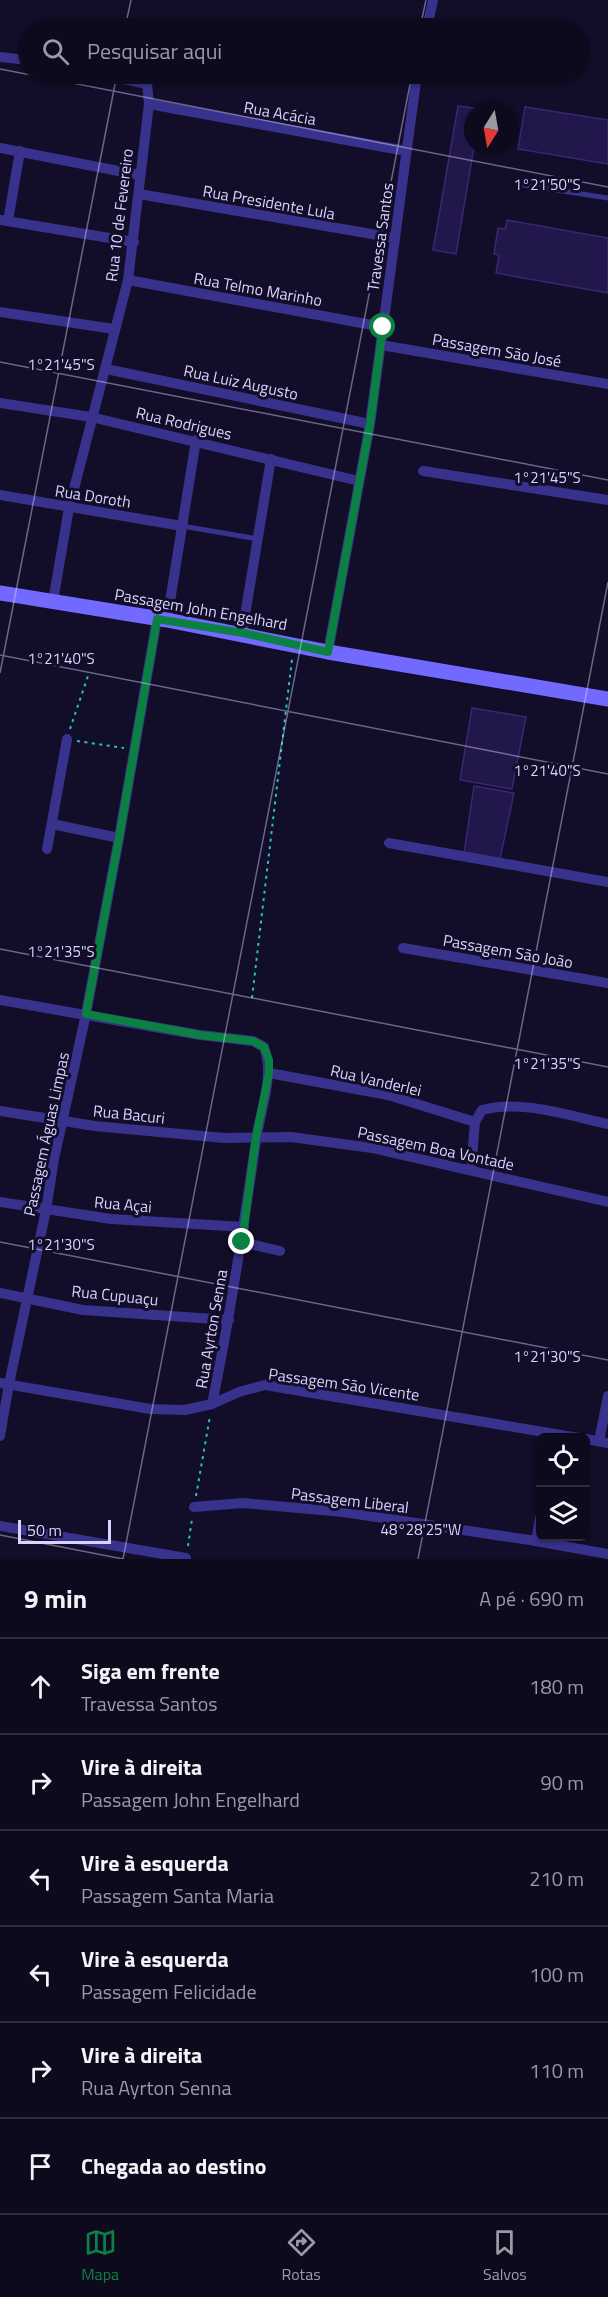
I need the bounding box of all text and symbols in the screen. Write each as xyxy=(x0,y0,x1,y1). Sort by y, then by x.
search box xyxy=(18,18,590,84)
text: Pesquisar aqui xyxy=(87,34,222,68)
icon: search xyxy=(39,35,72,68)
street label: Rua Acácia xyxy=(242,95,318,131)
north arrow xyxy=(464,102,518,156)
street label: Rua 10 de Fevereiro xyxy=(99,147,139,283)
text: 1°21'50"S xyxy=(513,173,581,196)
street label: Rua Presidente Lula xyxy=(201,179,337,225)
street label: Travessa Santos xyxy=(361,181,399,293)
street label: Rua Telmo Marinho xyxy=(192,266,324,312)
route start xyxy=(369,313,395,339)
street label: Passagem São José xyxy=(431,327,563,373)
text: 1°21'45"S xyxy=(27,353,95,376)
street label: Rua Luiz Augusto xyxy=(182,358,300,406)
street label: Rua Rodrigues xyxy=(134,400,234,446)
text: 1°21'45"S xyxy=(513,466,581,489)
street label: Rua Doroth xyxy=(53,478,133,514)
street label: Passagem John Engelhard xyxy=(113,582,289,636)
text: 1°21'40"S xyxy=(27,647,95,670)
text: 1°21'40"S xyxy=(513,759,581,782)
street label: Passagem São João xyxy=(441,928,575,974)
text: 1°21'35"S xyxy=(27,940,95,963)
street label: Passagem Águas Limpas xyxy=(17,1050,75,1218)
text: 1°21'35"S xyxy=(513,1052,581,1075)
street label: Rua Vanderlei xyxy=(328,1058,424,1102)
street label: Rua Bacuri xyxy=(92,1098,166,1130)
street label: Passagem Boa Vontade xyxy=(356,1120,516,1176)
street label: Rua Açai xyxy=(93,1190,153,1218)
route end xyxy=(228,1228,254,1254)
text: 1°21'30"S xyxy=(27,1233,95,1256)
street label: Rua Ayrton Senna xyxy=(189,1268,233,1390)
street label: Rua Cupuaçu xyxy=(70,1279,160,1311)
text: 1°21'30"S xyxy=(513,1345,581,1368)
street label: Passagem São Vicente xyxy=(267,1362,421,1406)
map controls xyxy=(536,1433,590,1541)
button: locate xyxy=(536,1433,590,1487)
street label: Passagem Liberal xyxy=(290,1481,410,1519)
button: layers xyxy=(536,1487,590,1541)
scale bar xyxy=(18,1517,111,1544)
text: 50 m xyxy=(27,1518,62,1542)
text: 48°28'25"W xyxy=(381,1518,461,1541)
text: 9 min xyxy=(24,1579,87,1618)
text: A pé · 690 m xyxy=(479,1583,584,1614)
text: Siga em frente xyxy=(81,1654,220,1688)
icon: ahead xyxy=(24,1670,57,1703)
text: 180 m xyxy=(529,1671,584,1702)
text: Travessa Santos xyxy=(81,1688,218,1719)
text: Vire à direita xyxy=(81,1750,202,1784)
icon: right xyxy=(24,1766,57,1799)
text: 90 m xyxy=(540,1767,584,1798)
text: Passagem John Engelhard xyxy=(81,1784,300,1815)
text: Vire à esquerda xyxy=(81,1846,229,1880)
icon: left xyxy=(24,1862,57,1895)
text: 210 m xyxy=(529,1863,584,1894)
text: Passagem Santa Maria xyxy=(81,1880,274,1911)
text: Vire à esquerda xyxy=(81,1942,229,1976)
icon: left xyxy=(24,1958,57,1991)
text: 100 m xyxy=(529,1959,584,1990)
text: Passagem Felicidade xyxy=(81,1976,257,2007)
text: Vire à direita xyxy=(81,2038,202,2072)
icon: right xyxy=(24,2054,57,2087)
text: 110 m xyxy=(529,2055,584,2086)
text: Rua Ayrton Senna xyxy=(81,2072,232,2103)
text: Chegada ao destino xyxy=(81,2149,267,2183)
icon: arrive xyxy=(24,2150,57,2183)
tab: Mapa xyxy=(81,2226,119,2286)
tab: Rotas xyxy=(281,2226,321,2286)
tab: Salvos xyxy=(483,2226,527,2286)

